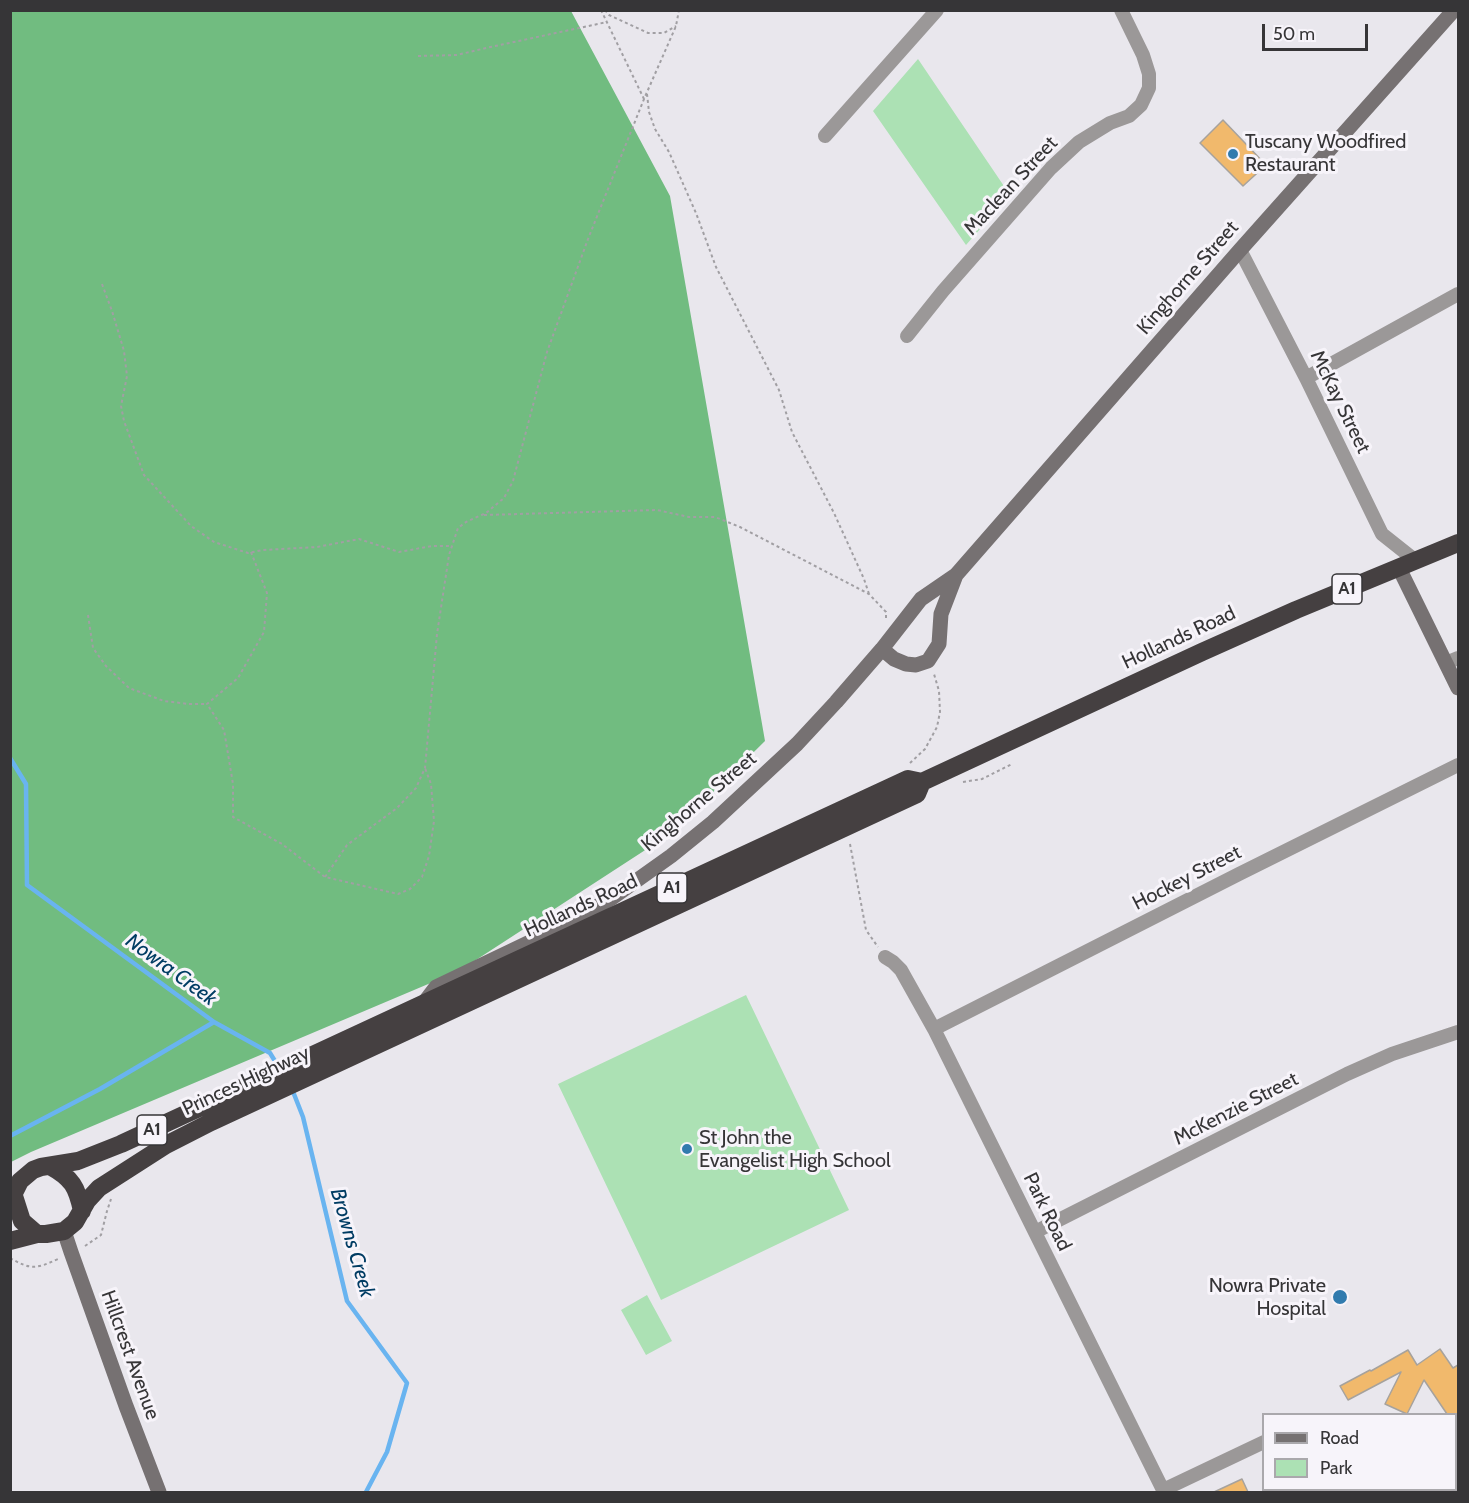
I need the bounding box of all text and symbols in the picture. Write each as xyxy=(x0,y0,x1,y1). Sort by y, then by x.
scale bar xyxy=(1265,12,1372,50)
text: 50 m xyxy=(1273,23,1315,45)
place label: Tuscany Woodfired Restaurant xyxy=(1245,130,1406,177)
street label: Maclean Street xyxy=(959,132,1063,240)
marker: Tuscany Woodfired Restaurant xyxy=(1226,147,1240,161)
street label: Kinghorne Street xyxy=(1132,216,1244,340)
street label: McKay Street xyxy=(1305,347,1375,457)
road number: A1 xyxy=(1332,574,1362,604)
street label: Hollands Road xyxy=(1118,601,1240,675)
street label: Kinghorne Street xyxy=(637,747,761,857)
street label: Hockey Street xyxy=(1129,840,1245,916)
street label: Hollands Road xyxy=(520,869,642,943)
road number: A1 xyxy=(657,873,687,903)
water label: Nowra Creek xyxy=(121,929,221,1011)
street label: Princes Highway xyxy=(179,1041,313,1121)
street label: McKenzie Street xyxy=(1170,1067,1302,1151)
road number: A1 xyxy=(137,1115,167,1145)
place label: St John the Evangelist High School xyxy=(699,1126,891,1173)
marker: St John the Evangelist High School xyxy=(680,1142,694,1156)
street label: Park Road xyxy=(1018,1169,1076,1255)
water label: Browns Creek xyxy=(324,1186,380,1300)
place label: Nowra Private Hospital xyxy=(1209,1274,1326,1321)
street label: Hillcrest Avenue xyxy=(95,1287,165,1423)
marker: Nowra Private Hospital xyxy=(1331,1288,1349,1306)
legend xyxy=(1262,1413,1457,1491)
text: Road xyxy=(1320,1427,1359,1449)
text: Park xyxy=(1320,1457,1352,1479)

